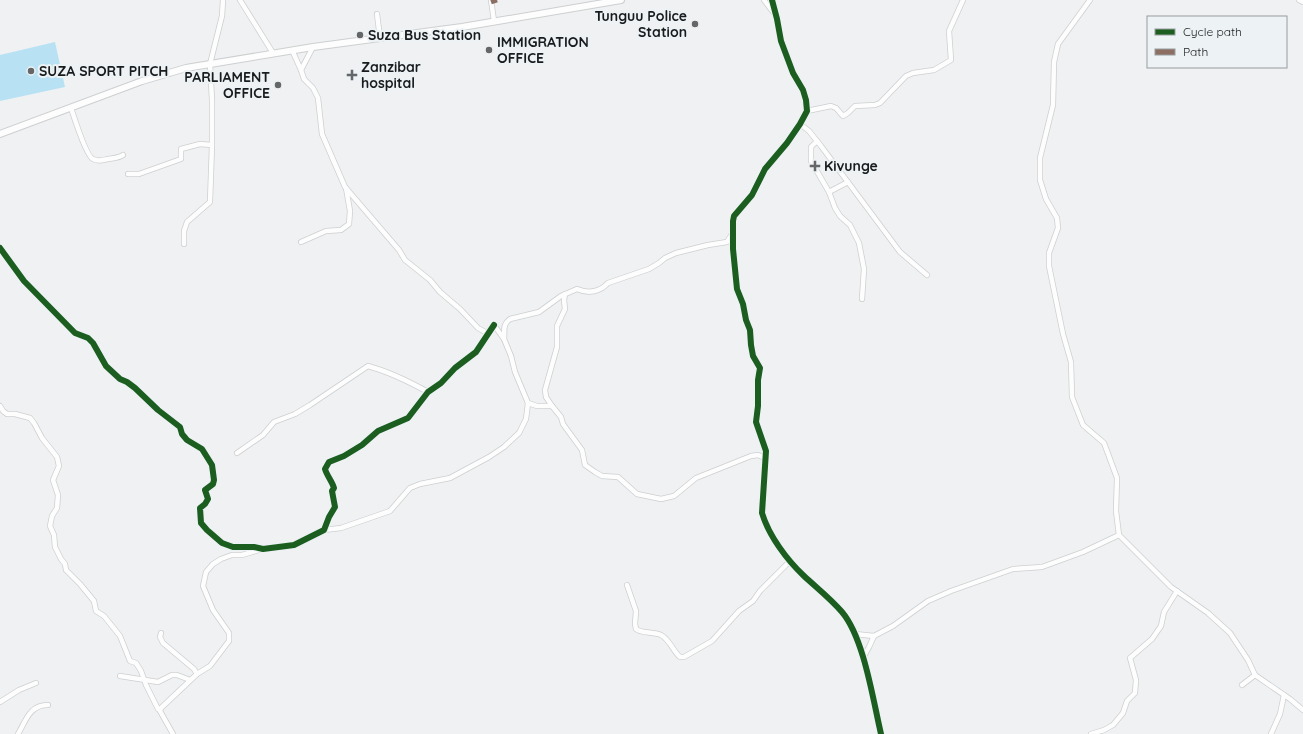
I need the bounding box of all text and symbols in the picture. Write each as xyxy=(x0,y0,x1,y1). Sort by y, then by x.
place label: Tunguu Police Station xyxy=(595,7,687,41)
legend xyxy=(1147,16,1287,68)
marker: Tunguu Police Station xyxy=(690,19,700,29)
text: Cycle path xyxy=(1183,24,1242,39)
place label: Suza Bus Station xyxy=(368,26,481,44)
marker: Suza Bus Station xyxy=(355,30,365,40)
place label: IMMIGRATION OFFICE xyxy=(497,33,589,67)
text: Path xyxy=(1183,44,1208,59)
marker: IMMIGRATION OFFICE xyxy=(484,45,494,55)
place label: Zanzibar hospital xyxy=(361,58,421,92)
place label: SUZA SPORT PITCH xyxy=(39,62,168,80)
marker: SUZA SPORT PITCH xyxy=(26,66,36,76)
place label: PARLIAMENT OFFICE xyxy=(184,68,270,102)
marker: Zanzibar hospital xyxy=(346,69,358,81)
marker: PARLIAMENT OFFICE xyxy=(273,80,283,90)
place label: Kivunge xyxy=(824,157,878,175)
marker: Kivunge xyxy=(809,160,821,172)

